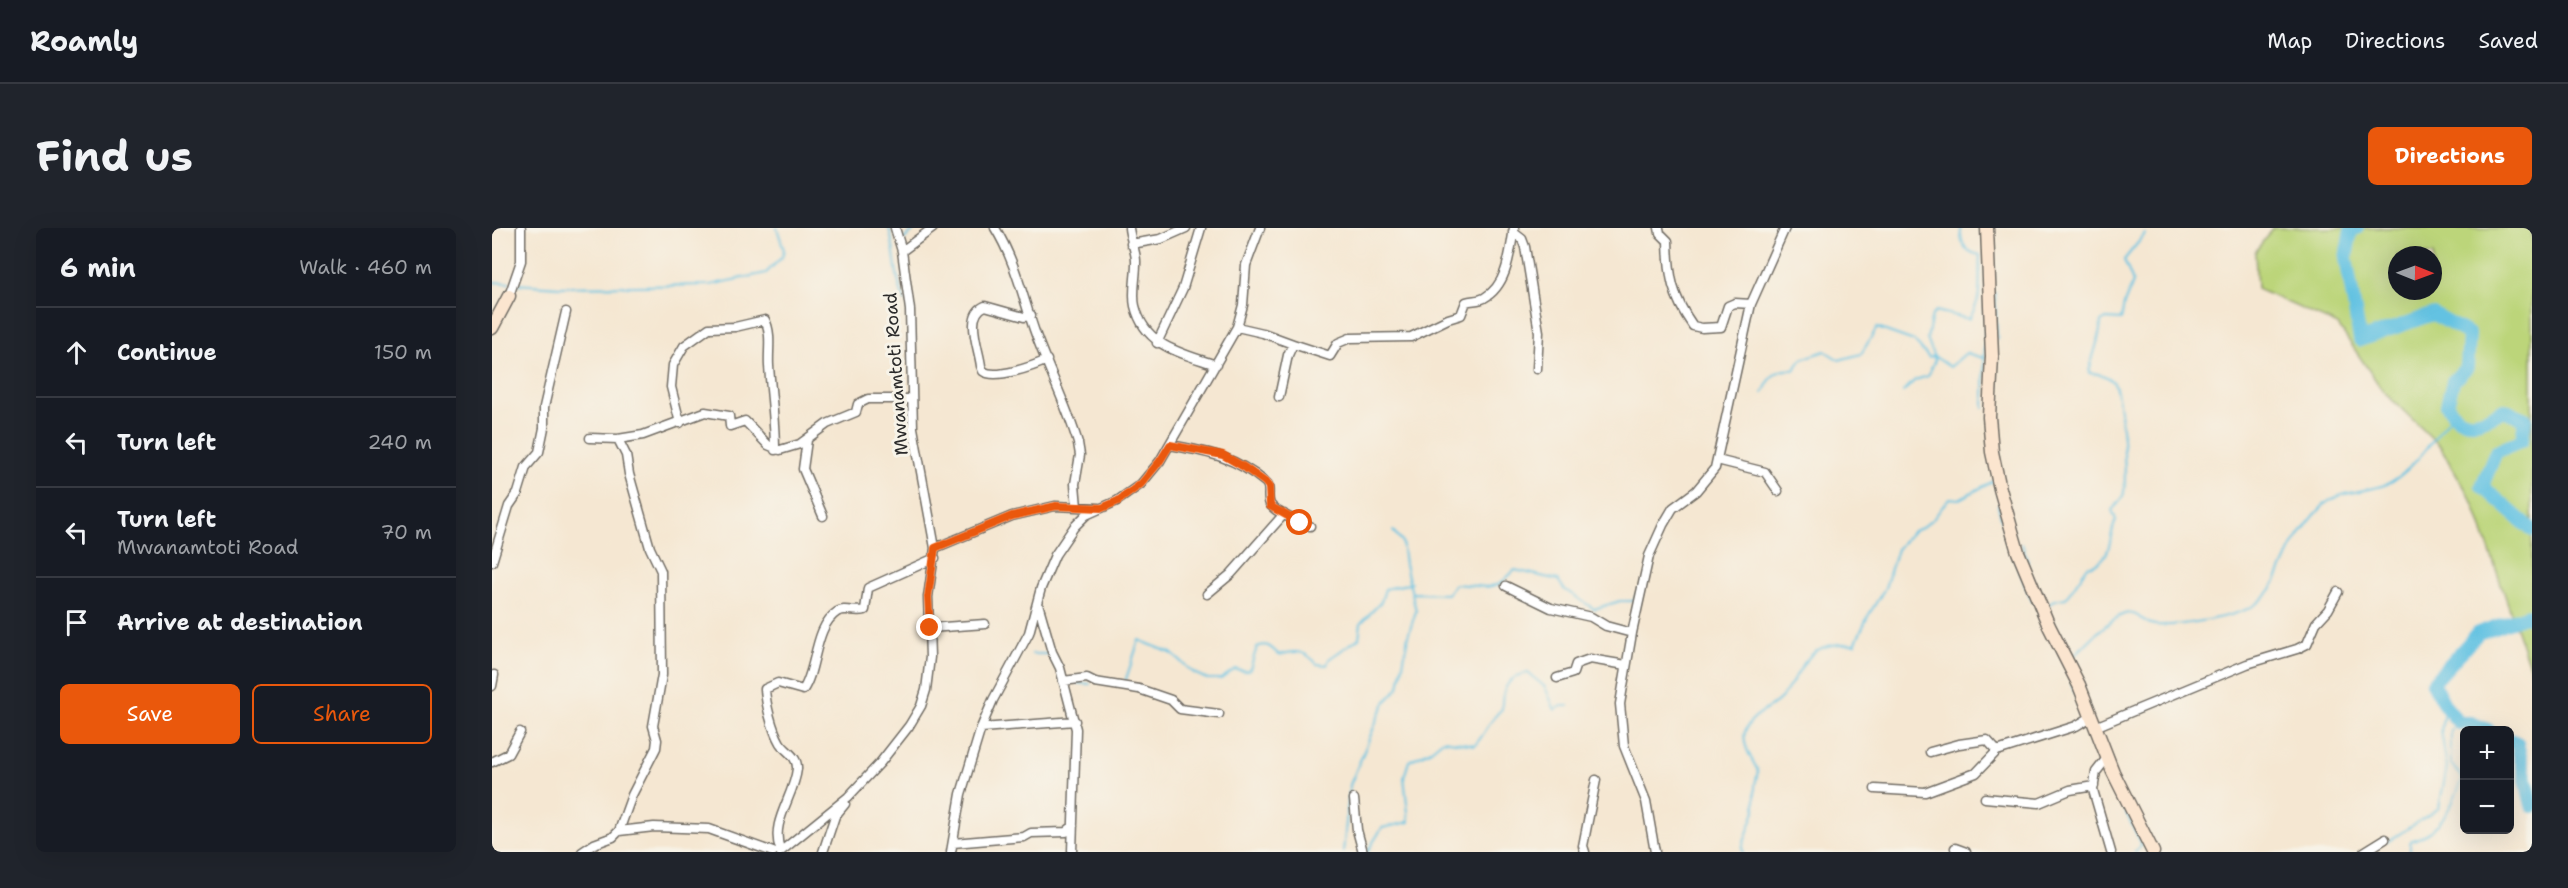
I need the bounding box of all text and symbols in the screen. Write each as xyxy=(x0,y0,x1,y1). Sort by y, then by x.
text: Roamly xyxy=(30,22,138,60)
text: Map xyxy=(2267,27,2312,55)
text: Directions xyxy=(2345,27,2445,55)
text: Saved xyxy=(2478,27,2538,55)
button: Directions xyxy=(2368,127,2532,185)
text: Find us xyxy=(36,128,193,184)
north arrow xyxy=(2388,246,2442,300)
text: 6 min xyxy=(60,250,136,285)
text: Walk · 460 m xyxy=(299,254,432,280)
street label: Mwanamtoti Road xyxy=(878,292,914,456)
icon: ahead xyxy=(60,336,93,369)
text: Continue xyxy=(117,338,217,367)
text: 150 m xyxy=(374,339,432,365)
icon: left xyxy=(60,426,93,459)
text: Turn left xyxy=(117,428,216,457)
text: 240 m xyxy=(367,429,432,455)
text: Turn left xyxy=(117,505,216,534)
route start xyxy=(1286,509,1312,535)
icon: left xyxy=(60,516,93,549)
text: 70 m xyxy=(380,519,432,545)
text: Mwanamtoti Road xyxy=(117,534,298,560)
icon: arrive xyxy=(60,606,93,639)
text: Arrive at destination xyxy=(117,608,363,637)
route end xyxy=(916,614,942,640)
button: Save xyxy=(60,684,240,744)
button: Share xyxy=(252,684,432,744)
map controls xyxy=(2460,726,2514,834)
button: + xyxy=(2460,726,2514,780)
button: − xyxy=(2460,780,2514,834)

